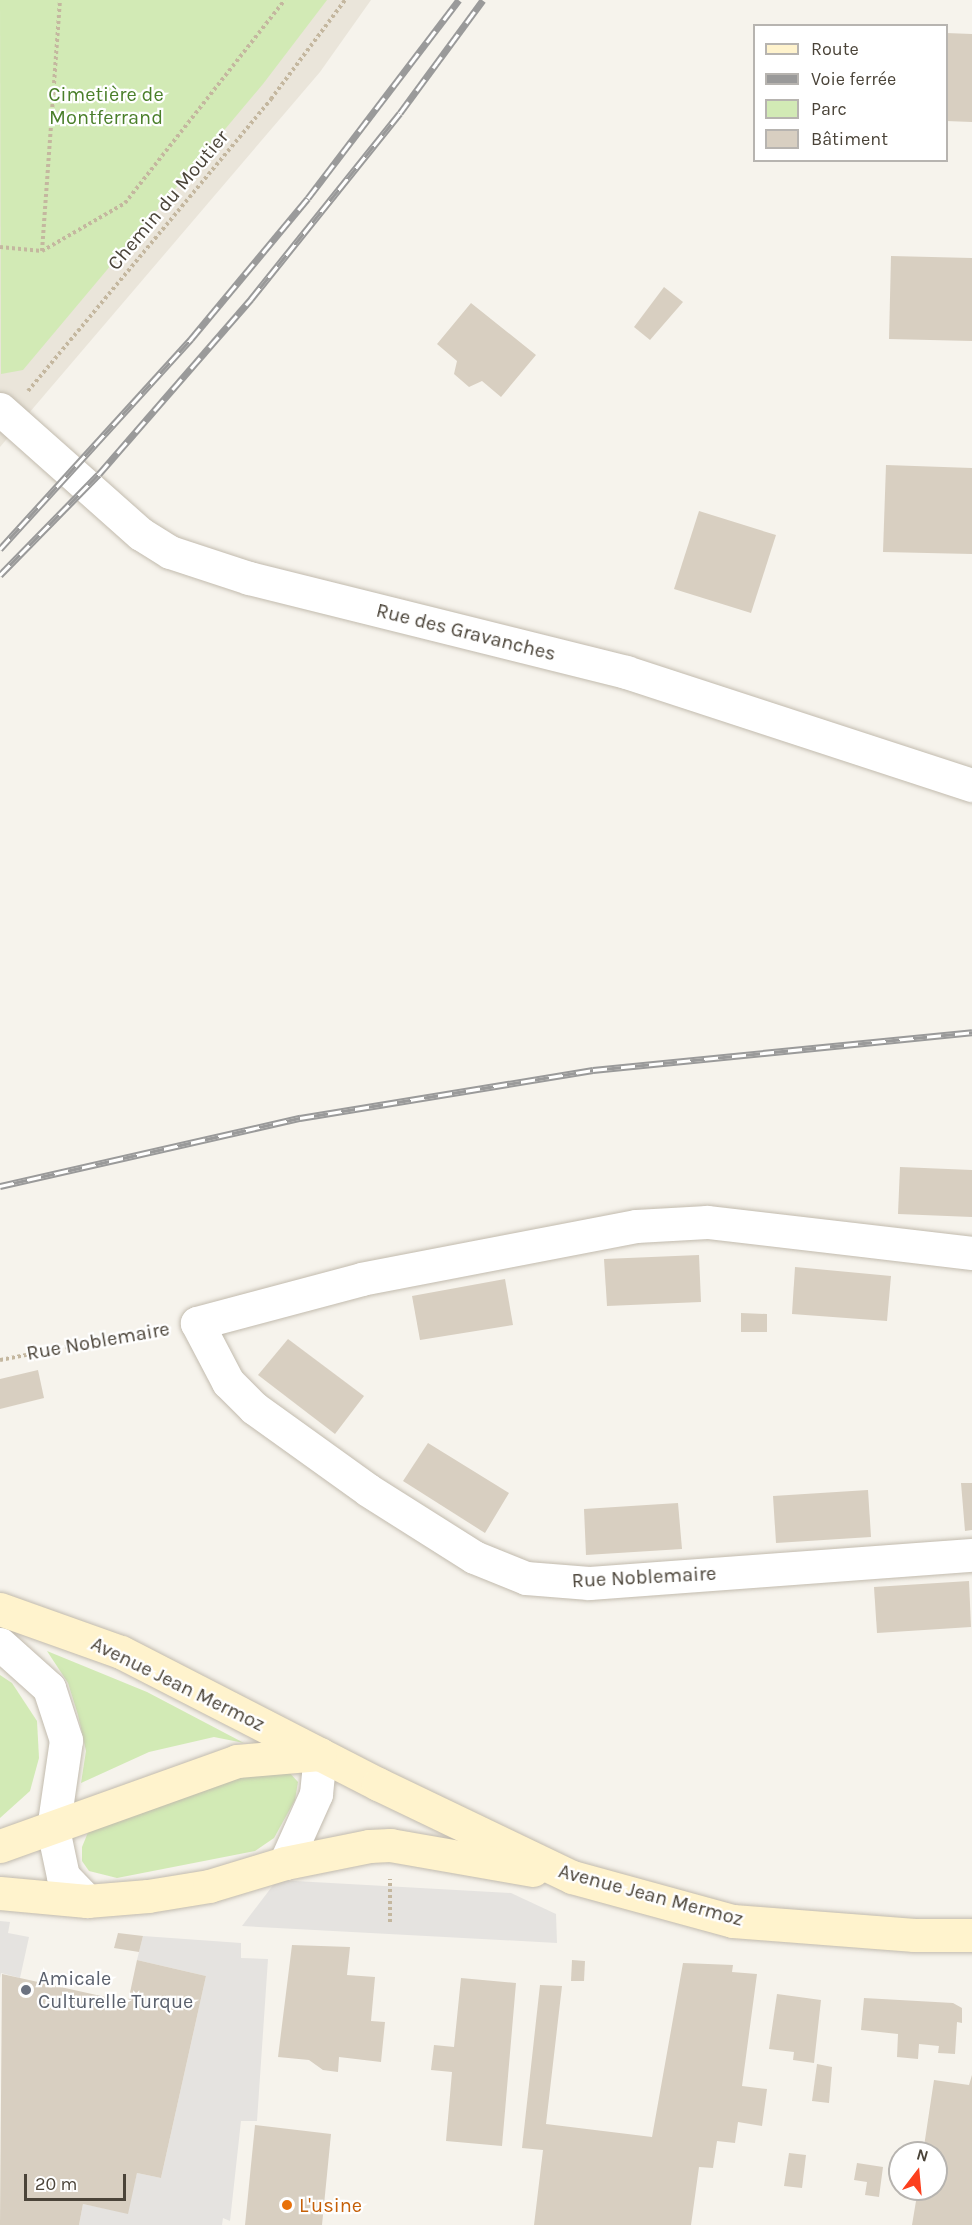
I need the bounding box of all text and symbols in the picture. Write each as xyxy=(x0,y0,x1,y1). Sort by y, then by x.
legend xyxy=(753,24,948,162)
text: Route xyxy=(811,38,859,60)
text: Voie ferrée xyxy=(811,68,896,90)
park label: Cimetière de Montferrand xyxy=(48,82,164,129)
text: Parc xyxy=(811,98,847,120)
street label: Chemin du Moutier xyxy=(102,125,234,275)
text: Bâtiment xyxy=(811,128,888,150)
street label: Rue des Gravanches xyxy=(374,598,558,666)
street label: Rue Noblemaire xyxy=(25,1317,171,1365)
street label: Rue Noblemaire xyxy=(571,1561,717,1593)
street label: Avenue Jean Mermoz xyxy=(87,1632,269,1736)
street label: Avenue Jean Mermoz xyxy=(556,1859,746,1931)
place label: Amicale Culturelle Turque xyxy=(38,1966,193,2013)
marker: Amicale Culturelle Turque xyxy=(19,1983,33,1997)
north arrow xyxy=(888,2141,948,2201)
text: N xyxy=(914,2144,931,2166)
scale bar xyxy=(27,2162,129,2200)
text: 20 m xyxy=(35,2173,77,2195)
place label: L'usine xyxy=(299,2193,362,2217)
marker: L'usine xyxy=(280,2198,294,2212)

